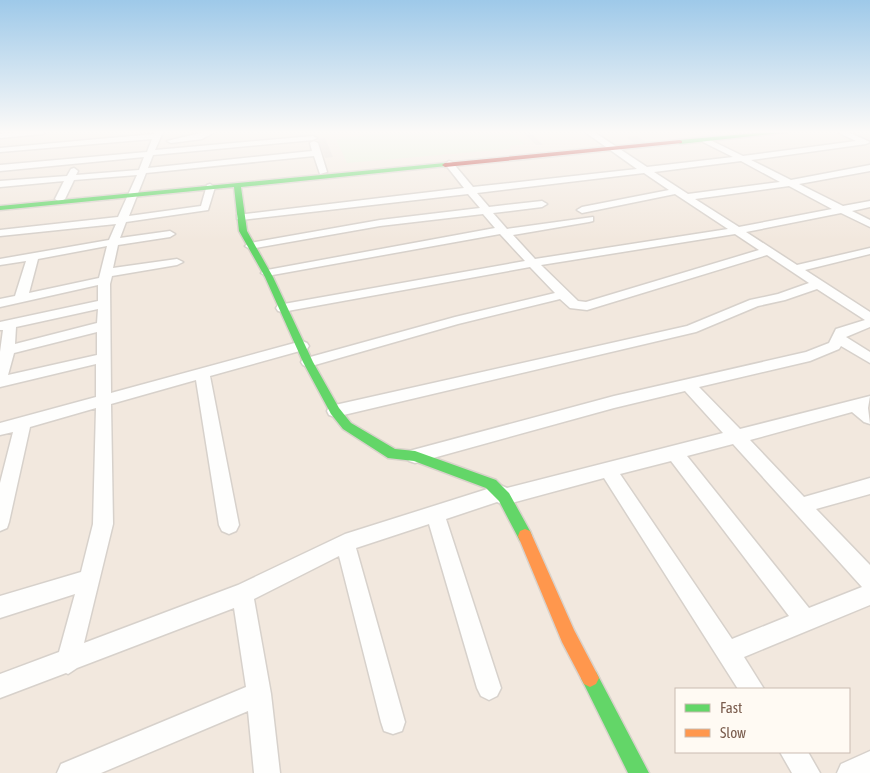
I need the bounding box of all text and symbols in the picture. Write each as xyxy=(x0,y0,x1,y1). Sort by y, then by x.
legend xyxy=(675,688,850,753)
text: Fast xyxy=(720,699,742,716)
text: Slow xyxy=(720,724,746,741)

